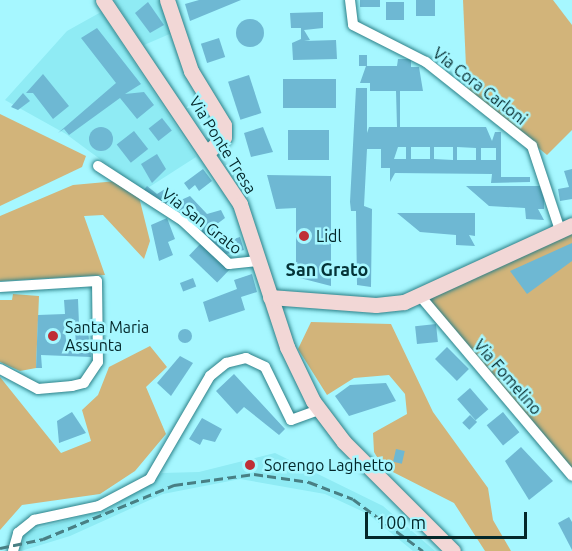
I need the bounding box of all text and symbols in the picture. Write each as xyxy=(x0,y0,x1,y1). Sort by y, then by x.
street label: Via Cora Carloni xyxy=(429,43,531,129)
street label: Via Ponte Tresa xyxy=(185,93,261,197)
street label: Via San Grato xyxy=(158,184,246,258)
place label: Lidl xyxy=(316,226,342,246)
marker: Lidl xyxy=(297,229,311,243)
district label: San Grato xyxy=(286,258,368,280)
place label: Santa Maria Assunta xyxy=(65,317,149,355)
marker: Santa Maria Assunta xyxy=(46,329,60,343)
street label: Via Fomelino xyxy=(470,335,546,419)
place label: Sorengo Laghetto xyxy=(264,455,393,475)
marker: Sorengo Laghetto xyxy=(241,456,259,474)
scale bar xyxy=(368,500,530,538)
text: 100 m xyxy=(376,512,426,532)

